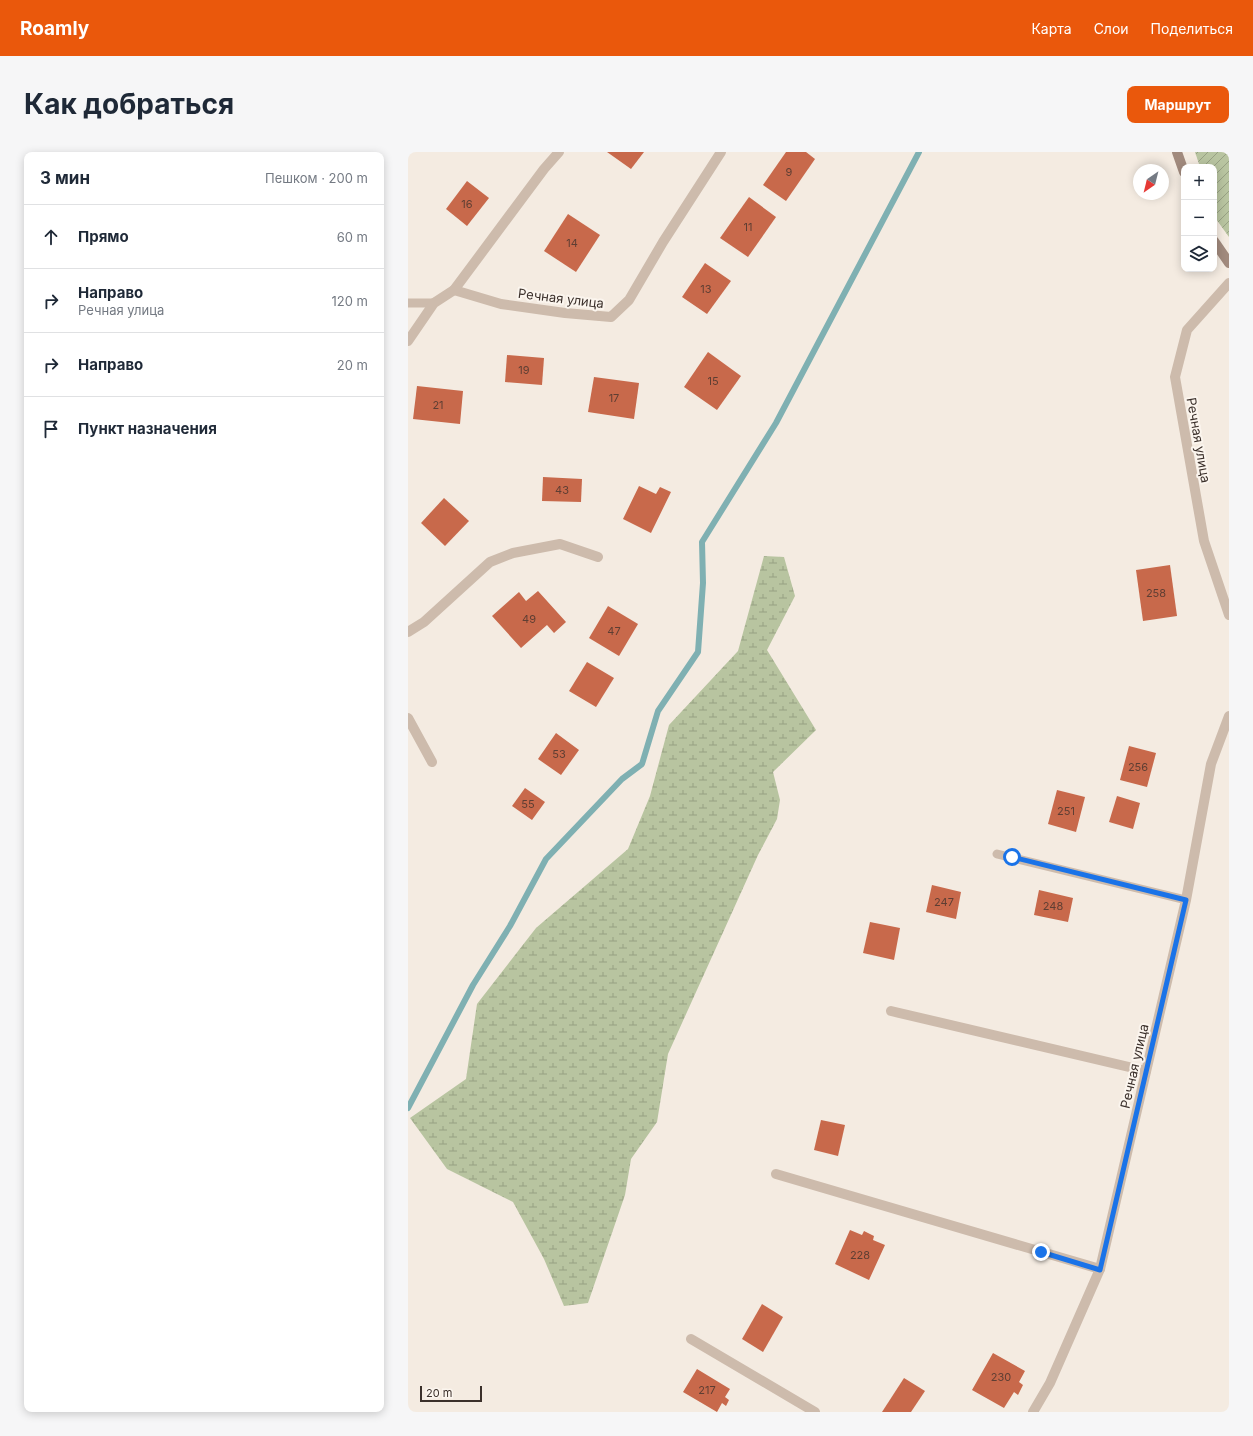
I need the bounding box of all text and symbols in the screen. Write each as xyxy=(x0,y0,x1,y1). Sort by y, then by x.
text: Roamly xyxy=(20,17,89,40)
text: Карта xyxy=(1031,20,1072,37)
text: Слои xyxy=(1094,20,1129,37)
text: Поделиться xyxy=(1151,20,1233,37)
button: Маршрут xyxy=(1127,86,1229,123)
text: Как добраться xyxy=(24,87,234,121)
north arrow xyxy=(1133,164,1169,200)
map controls xyxy=(1181,164,1217,272)
button: + xyxy=(1181,164,1217,200)
house number: 9 xyxy=(786,165,793,179)
text: 3 мин xyxy=(40,168,90,188)
text: Пешком · 200 m xyxy=(265,170,368,186)
house number: 16 xyxy=(461,197,473,211)
button: − xyxy=(1181,200,1217,236)
house number: 11 xyxy=(744,220,752,234)
icon: ahead xyxy=(40,226,62,248)
text: Прямо xyxy=(78,227,129,246)
text: 60 m xyxy=(337,229,368,245)
house number: 14 xyxy=(566,236,578,250)
button: layers xyxy=(1181,236,1217,272)
house number: 13 xyxy=(700,282,712,296)
text: Направо xyxy=(78,283,143,302)
street label: Речная улица xyxy=(517,285,605,311)
icon: right xyxy=(40,290,62,312)
text: 120 m xyxy=(332,293,368,309)
text: Речная улица xyxy=(78,302,164,318)
icon: right xyxy=(40,354,62,376)
text: Направо xyxy=(78,355,143,374)
text: 20 m xyxy=(337,357,368,373)
house number: 19 xyxy=(518,363,530,377)
house number: 15 xyxy=(707,374,719,388)
house number: 17 xyxy=(609,391,619,405)
street label: Речная улица xyxy=(1184,396,1214,484)
house number: 21 xyxy=(432,398,444,412)
icon: arrive xyxy=(40,418,62,440)
text: Пункт назначения xyxy=(78,419,217,438)
house number: 43 xyxy=(555,483,569,497)
house number: 258 xyxy=(1146,586,1166,600)
house number: 49 xyxy=(522,612,536,626)
house number: 47 xyxy=(607,624,621,638)
house number: 53 xyxy=(552,747,566,761)
house number: 256 xyxy=(1128,760,1148,774)
house number: 55 xyxy=(521,797,535,811)
house number: 251 xyxy=(1057,804,1075,818)
route start xyxy=(1003,848,1021,866)
house number: 247 xyxy=(934,895,954,909)
house number: 248 xyxy=(1043,899,1063,913)
street label: Речная улица xyxy=(1117,1022,1151,1110)
route end xyxy=(1032,1243,1050,1261)
house number: 228 xyxy=(850,1248,870,1262)
house number: 230 xyxy=(991,1370,1011,1384)
house number: 217 xyxy=(698,1383,716,1397)
scale bar xyxy=(420,1384,482,1403)
text: 20 m xyxy=(426,1386,452,1400)

